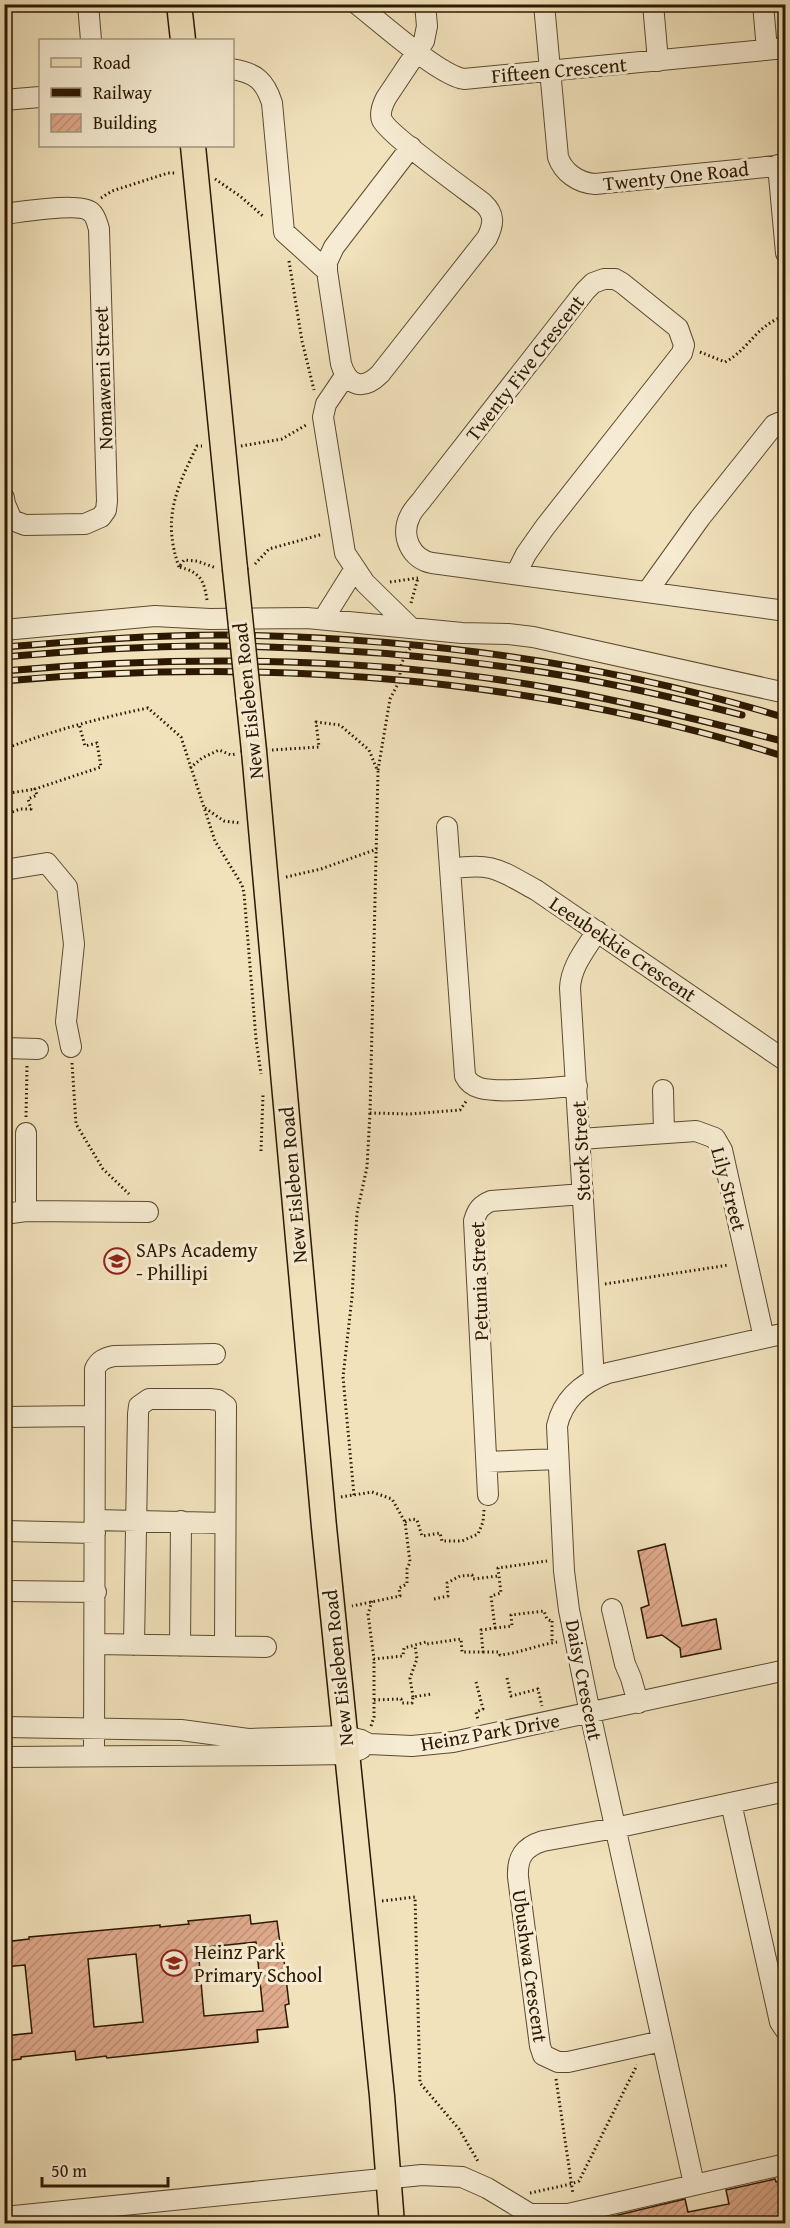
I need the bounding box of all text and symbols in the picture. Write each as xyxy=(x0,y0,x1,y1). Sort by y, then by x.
legend xyxy=(39,39,234,147)
text: Road xyxy=(93,49,131,76)
street label: Fifteen Crescent xyxy=(490,49,628,90)
text: Railway xyxy=(93,79,152,106)
text: Building xyxy=(93,109,157,136)
street label: Twenty One Road xyxy=(602,153,750,198)
street label: Twenty Five Crescent xyxy=(458,288,591,447)
street label: Nomaweni Street xyxy=(85,306,120,450)
street label: New Eisleben Road xyxy=(225,621,270,781)
street label: Leeubekkie Crescent xyxy=(544,889,702,1009)
street label: Stork Street xyxy=(563,1100,598,1202)
street label: New Eisleben Road xyxy=(271,1105,314,1264)
street label: Lily Street xyxy=(704,1144,755,1234)
street label: Petunia Street xyxy=(462,1221,495,1341)
place label: SAPs Academy - Phillipi xyxy=(136,1235,258,1287)
school or university icon: SAPs Academy - Phillipi xyxy=(102,1246,132,1276)
street label: New Eisleben Road xyxy=(315,1588,360,1748)
street label: Daisy Crescent xyxy=(559,1617,610,1743)
street label: Heinz Park Drive xyxy=(418,1705,562,1758)
street label: Ubushwa Crescent xyxy=(505,1888,556,2044)
place label: Heinz Park Primary School xyxy=(194,1937,323,1989)
school or university icon: Heinz Park Primary School xyxy=(159,1948,189,1978)
scale bar xyxy=(42,2150,168,2188)
text: 50 m xyxy=(51,2157,87,2184)

